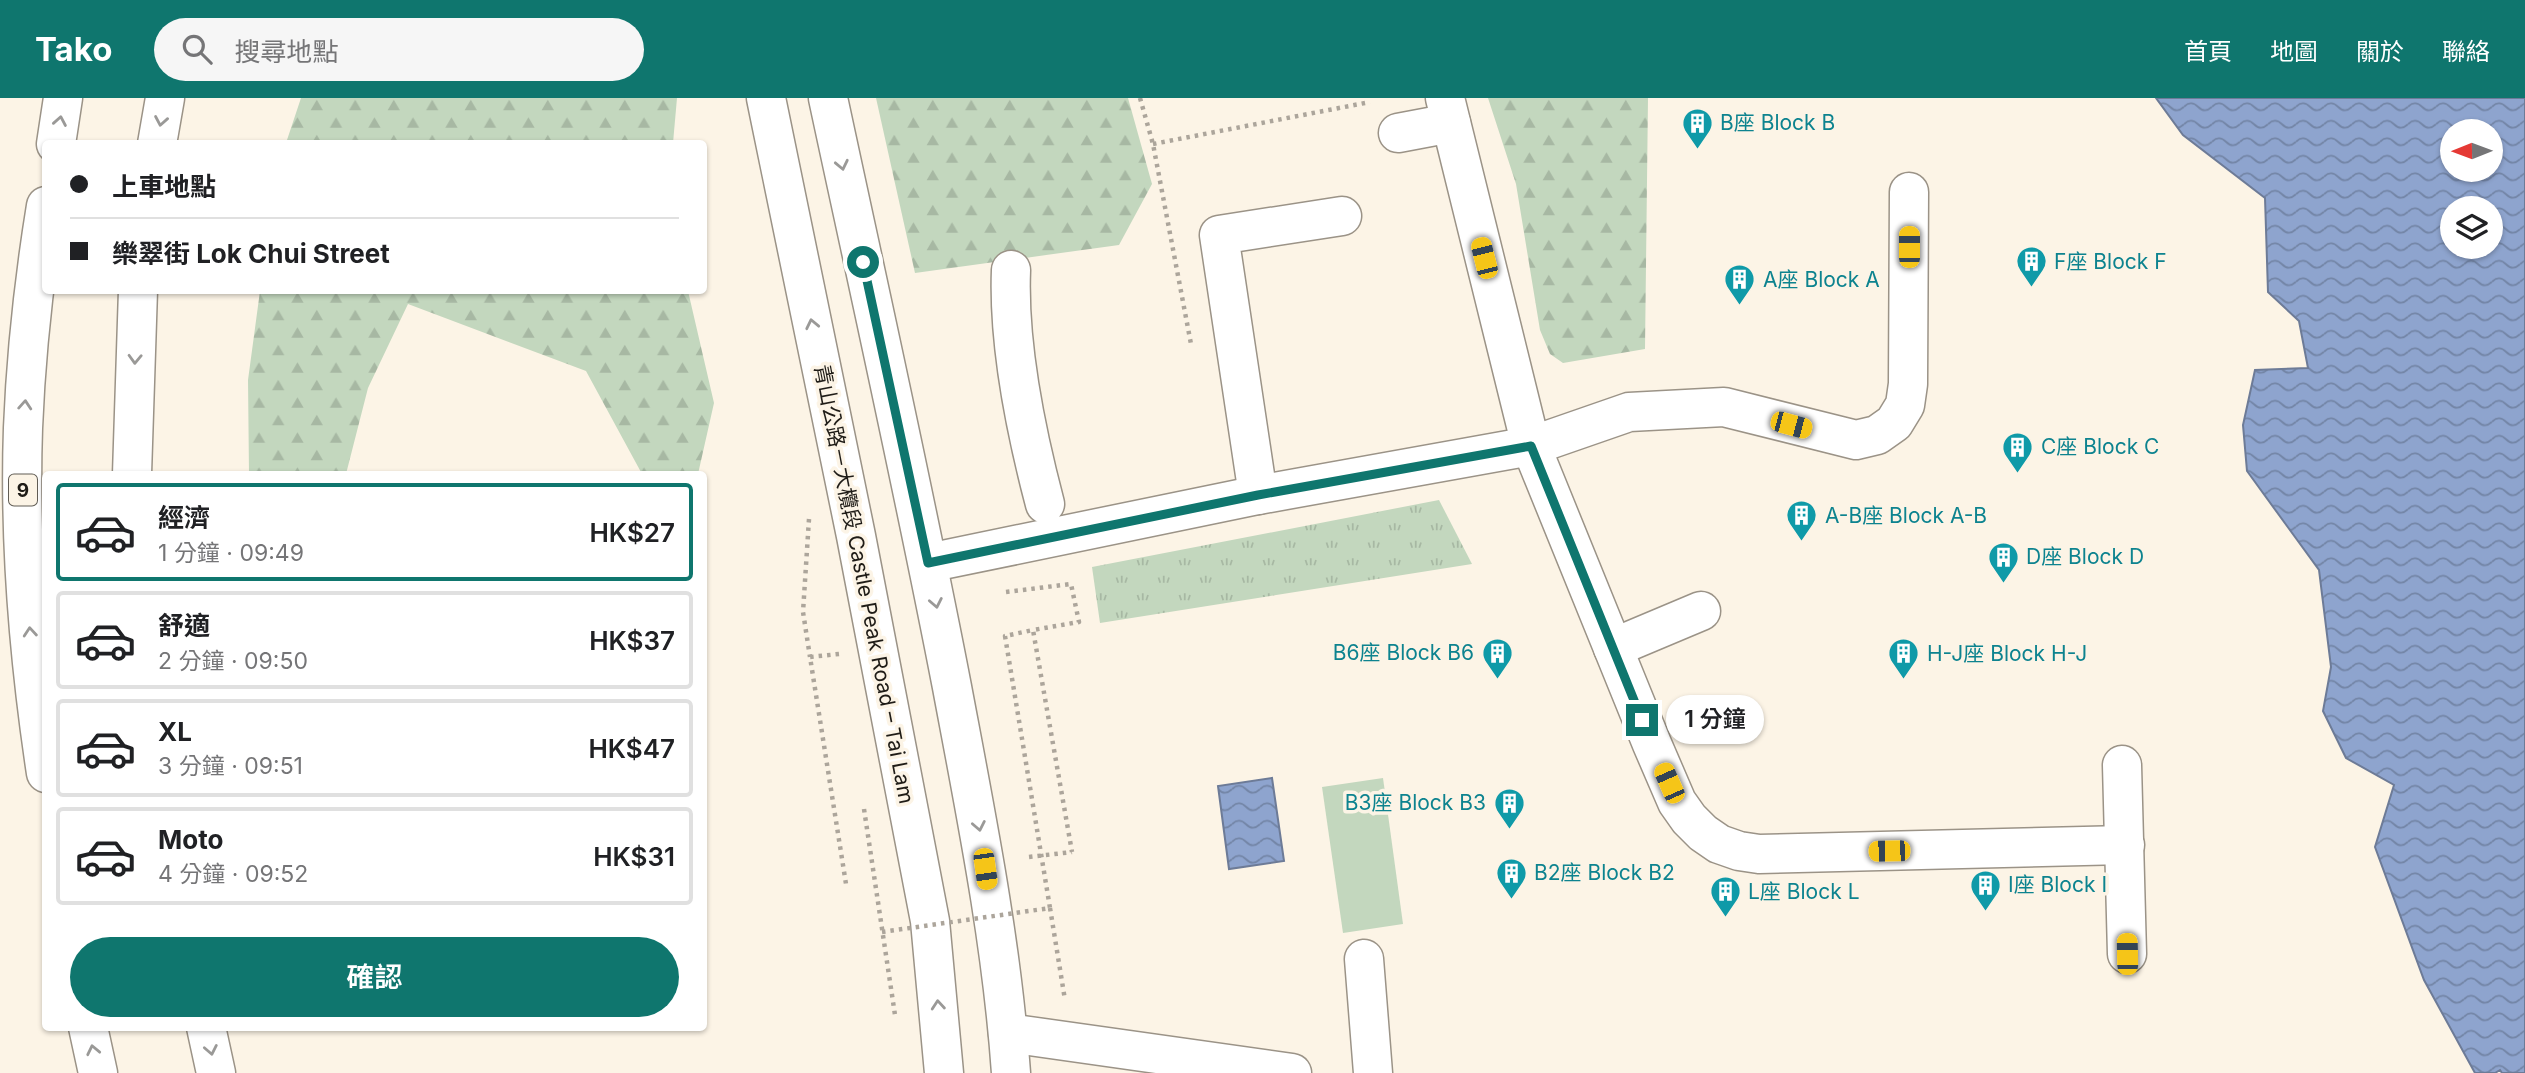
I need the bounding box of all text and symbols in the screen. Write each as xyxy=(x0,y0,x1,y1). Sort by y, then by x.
search box xyxy=(154,18,644,81)
text: Tako xyxy=(35,29,112,69)
icon: search xyxy=(178,30,216,68)
text: 搜尋地點 xyxy=(234,36,338,67)
text: 首頁 xyxy=(2184,37,2232,66)
text: 地圖 xyxy=(2270,37,2318,66)
text: 關於 xyxy=(2356,37,2404,66)
text: 聯絡 xyxy=(2442,37,2490,66)
building icon: B座 Block B xyxy=(1680,106,1714,150)
place label: B座 Block B xyxy=(1720,110,1835,135)
one-way arrow xyxy=(52,115,67,127)
one-way arrow xyxy=(154,115,169,127)
north arrow xyxy=(2440,119,2502,182)
map controls xyxy=(2440,119,2503,259)
one-way arrow xyxy=(834,159,849,171)
text: 上車地點 xyxy=(112,171,216,202)
button: layers xyxy=(2440,196,2503,259)
car xyxy=(1899,226,1920,268)
car xyxy=(1469,235,1500,281)
text: 樂翠街 Lok Chui Street xyxy=(112,238,390,269)
building icon: F座 Block F xyxy=(2014,245,2048,289)
route start xyxy=(847,246,879,278)
place label: F座 Block F xyxy=(2054,249,2167,274)
building icon: A座 Block A xyxy=(1723,263,1757,307)
place label: A座 Block A xyxy=(1763,267,1880,292)
one-way arrow xyxy=(805,318,820,330)
one-way arrow xyxy=(127,353,142,364)
street label: 青山公路－大欖段 Castle Peak Road – Tai Lam xyxy=(810,362,919,806)
one-way arrow xyxy=(17,399,32,410)
car xyxy=(1768,409,1815,441)
building icon: C座 Block C xyxy=(2001,430,2035,474)
place label: C座 Block C xyxy=(2041,434,2159,459)
road number: 9 xyxy=(9,474,37,506)
building icon: A-B座 Block A-B xyxy=(1785,499,1819,543)
icon: car xyxy=(74,501,137,564)
text: 經濟 xyxy=(158,502,210,533)
place label: A-B座 Block A-B xyxy=(1825,503,1987,528)
text: HK$27 xyxy=(589,517,675,548)
text: 1 分鐘 · 09:49 xyxy=(158,539,304,567)
building icon: D座 Block D xyxy=(1986,540,2020,584)
place label: D座 Block D xyxy=(2026,544,2144,569)
one-way arrow xyxy=(927,597,942,609)
icon: car xyxy=(74,609,137,672)
text: 舒適 xyxy=(158,610,210,641)
text: HK$37 xyxy=(589,625,675,656)
one-way arrow xyxy=(23,627,38,638)
building icon: B6座 Block B6 xyxy=(1480,636,1514,680)
building icon: H-J座 Block H-J xyxy=(1887,637,1921,681)
place label: B6座 Block B6 xyxy=(1333,640,1474,665)
place label: H-J座 Block H-J xyxy=(1927,641,2087,666)
text: 2 分鐘 · 09:50 xyxy=(158,647,308,675)
callout: 1 分鐘 xyxy=(1666,696,1764,744)
route end xyxy=(1626,704,1658,736)
text: 1 分鐘 xyxy=(1684,705,1746,733)
text: XL xyxy=(158,716,192,747)
icon: car xyxy=(74,717,137,780)
text: HK$47 xyxy=(588,733,675,764)
text: 3 分鐘 · 09:51 xyxy=(158,752,303,780)
car xyxy=(1651,760,1688,806)
building icon: B3座 Block B3 xyxy=(1492,786,1526,830)
place label: B3座 Block B3 xyxy=(1345,790,1486,815)
one-way arrow xyxy=(970,820,985,832)
text: Moto xyxy=(158,824,223,855)
icon: car xyxy=(74,825,137,888)
car xyxy=(1868,840,1911,862)
text: HK$31 xyxy=(593,841,675,872)
car xyxy=(972,847,999,891)
building icon: B2座 Block B2 xyxy=(1494,856,1528,900)
text: 4 分鐘 · 09:52 xyxy=(158,860,308,888)
place label: B2座 Block B2 xyxy=(1534,860,1675,885)
building icon: I座 Block I xyxy=(1968,868,2002,912)
place label: I座 Block I xyxy=(2008,872,2107,897)
building icon: L座 Block L xyxy=(1708,875,1742,919)
place label: L座 Block L xyxy=(1748,879,1860,904)
car xyxy=(2117,933,2138,975)
button: 確認 xyxy=(70,937,679,1017)
one-way arrow xyxy=(931,999,946,1010)
one-way arrow xyxy=(87,1044,102,1056)
one-way arrow xyxy=(203,1044,218,1056)

